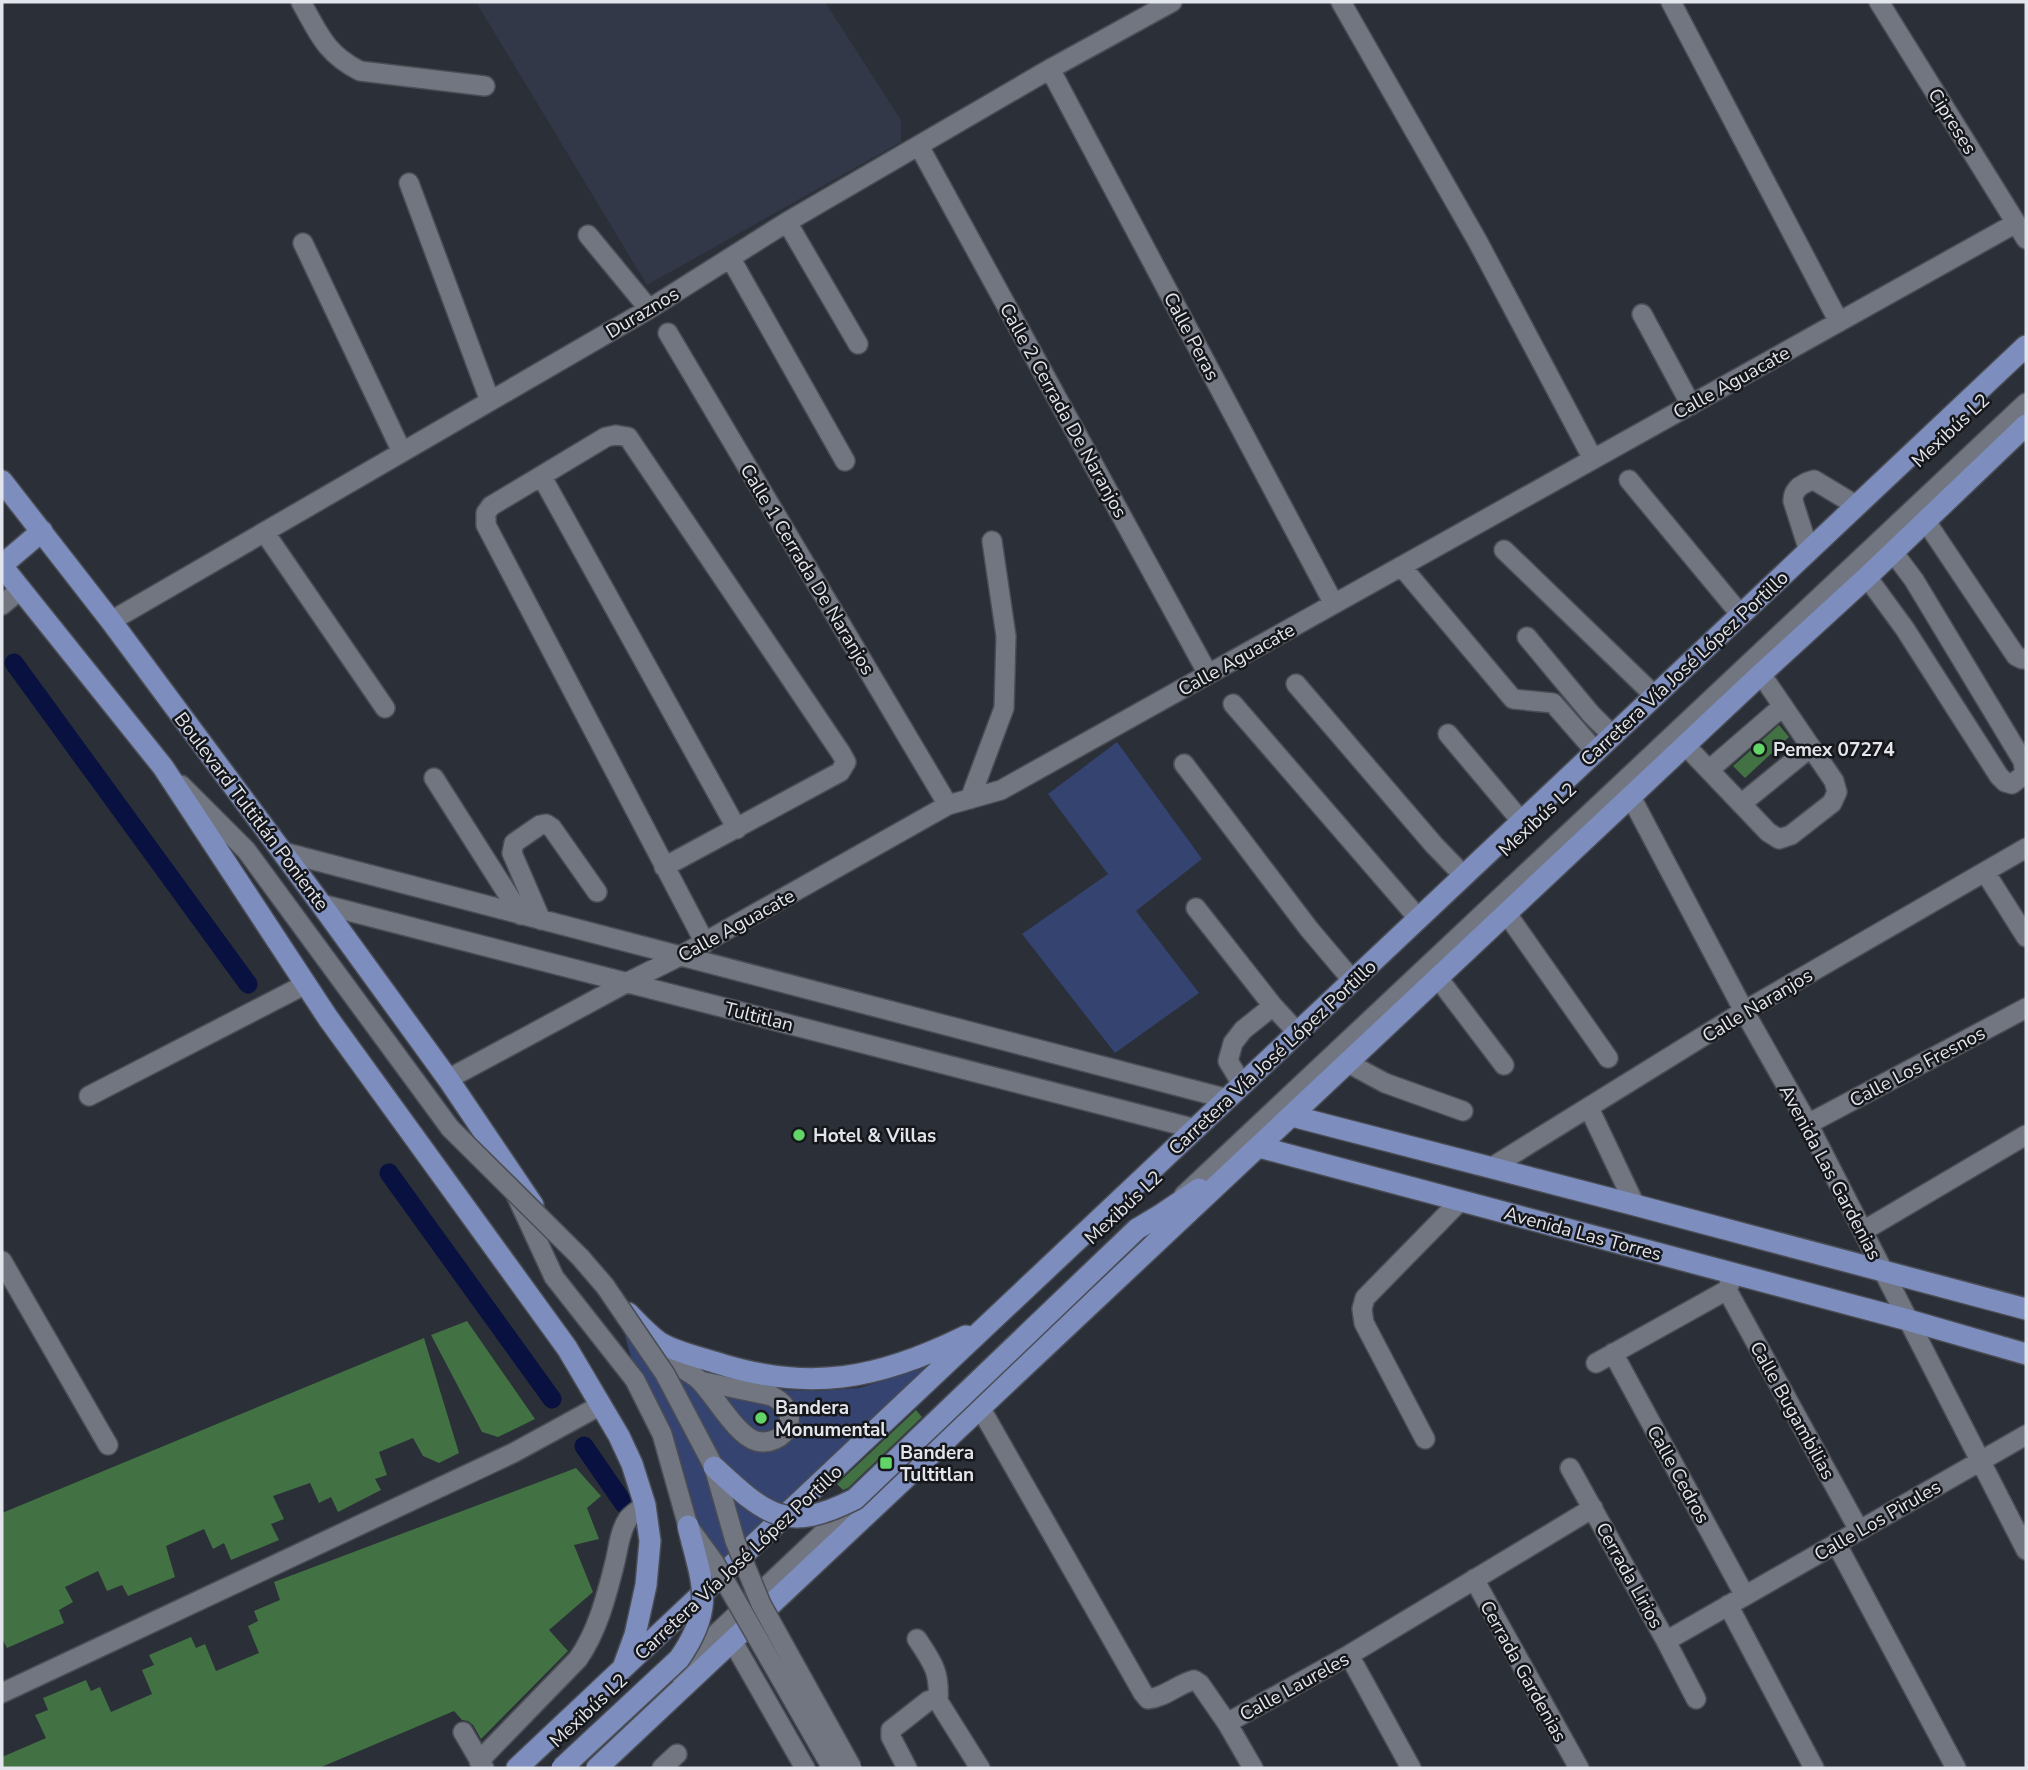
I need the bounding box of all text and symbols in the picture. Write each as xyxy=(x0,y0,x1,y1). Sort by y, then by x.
street label: Cipreses xyxy=(1922,83,1983,160)
street label: Duraznos xyxy=(601,281,684,345)
street label: Calle Peras xyxy=(1157,288,1225,385)
street label: Calle 2 Cerrada De Naranjos xyxy=(993,298,1133,523)
street label: Calle Aguacate xyxy=(1668,340,1795,426)
street label: Mexibús L2 xyxy=(1906,388,1995,474)
street label: Calle 1 Cerrada De Naranjos xyxy=(734,459,881,680)
street label: Carretera Vía José López Portillo xyxy=(1575,565,1794,772)
street label: Calle Aguacate xyxy=(1173,617,1300,703)
street label: Boulevard Tultitlán Poniente xyxy=(168,707,334,916)
place label: Pemex 07274 xyxy=(1773,737,1895,763)
marker: Pemex 07274 xyxy=(1751,741,1767,757)
street label: Mexibús L2 xyxy=(1493,777,1582,863)
street label: Calle Aguacate xyxy=(673,883,800,969)
street label: Carretera Vía José López Portillo xyxy=(1163,954,1382,1161)
street label: Calle Naranjos xyxy=(1697,963,1818,1049)
street label: Tultitlan xyxy=(721,996,796,1038)
street label: Calle Los Fresnos xyxy=(1845,1020,1990,1114)
street label: Avenida Las Gardenias xyxy=(1773,1080,1887,1265)
place label: Hotel & Villas xyxy=(813,1123,936,1149)
marker: Hotel & Villas xyxy=(791,1127,807,1143)
street label: Mexibús L2 xyxy=(1079,1165,1168,1251)
street label: Avenida Las Torres xyxy=(1501,1200,1664,1267)
street label: Calle Bugambilias xyxy=(1743,1337,1841,1484)
place label: Bandera Monumental xyxy=(775,1395,886,1443)
marker: Bandera Monumental xyxy=(753,1410,769,1426)
street label: Calle Cedros xyxy=(1640,1421,1716,1528)
place label: Bandera Tultitlan xyxy=(900,1440,974,1488)
marker: Bandera Tultitlan xyxy=(878,1455,894,1471)
street label: Carretera Vía José López Portillo xyxy=(629,1459,848,1666)
street label: Calle Los Pirules xyxy=(1809,1474,1946,1568)
street label: Cerrada Lirios xyxy=(1589,1518,1669,1633)
street label: Cerrada Gardenias xyxy=(1473,1596,1573,1747)
street label: Calle Laureles xyxy=(1235,1646,1354,1728)
street label: Mexibús L2 xyxy=(544,1668,633,1754)

